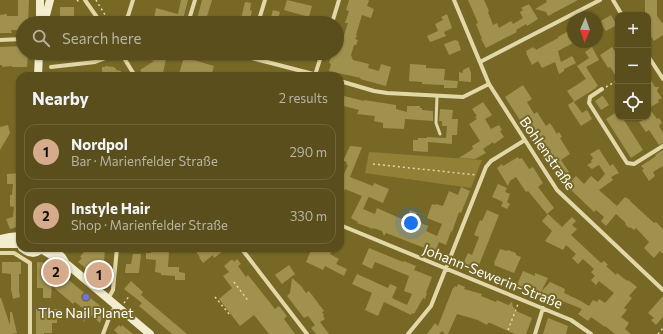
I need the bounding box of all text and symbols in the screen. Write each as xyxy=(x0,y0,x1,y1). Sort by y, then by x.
north arrow xyxy=(567,12,603,48)
map controls xyxy=(615,12,651,120)
button: + xyxy=(615,12,651,48)
search box xyxy=(16,16,344,60)
icon: search xyxy=(30,27,52,49)
text: Search here xyxy=(62,29,141,47)
button: − xyxy=(615,48,651,84)
button: locate xyxy=(615,84,651,120)
text: Nearby xyxy=(32,88,89,109)
text: 2 results xyxy=(279,90,328,106)
street label: Bohlenstraße xyxy=(517,113,579,193)
text: Nordpol xyxy=(71,135,128,153)
text: 1 xyxy=(43,144,49,160)
text: 290 m xyxy=(290,144,327,160)
text: Bar · Marienfelder Straße xyxy=(71,153,218,169)
text: Instyle Hair xyxy=(71,199,150,217)
text: 2 xyxy=(42,208,50,224)
text: 330 m xyxy=(290,208,327,224)
your location xyxy=(401,213,421,233)
text: Shop · Marienfelder Straße xyxy=(71,217,228,233)
street label: Johann-Sewerin-Straße xyxy=(421,240,565,312)
pin: 2 xyxy=(43,257,69,287)
pin: 1 xyxy=(86,260,112,290)
marker: The Nail Planet xyxy=(81,292,91,302)
place label: The Nail Planet xyxy=(38,304,134,321)

